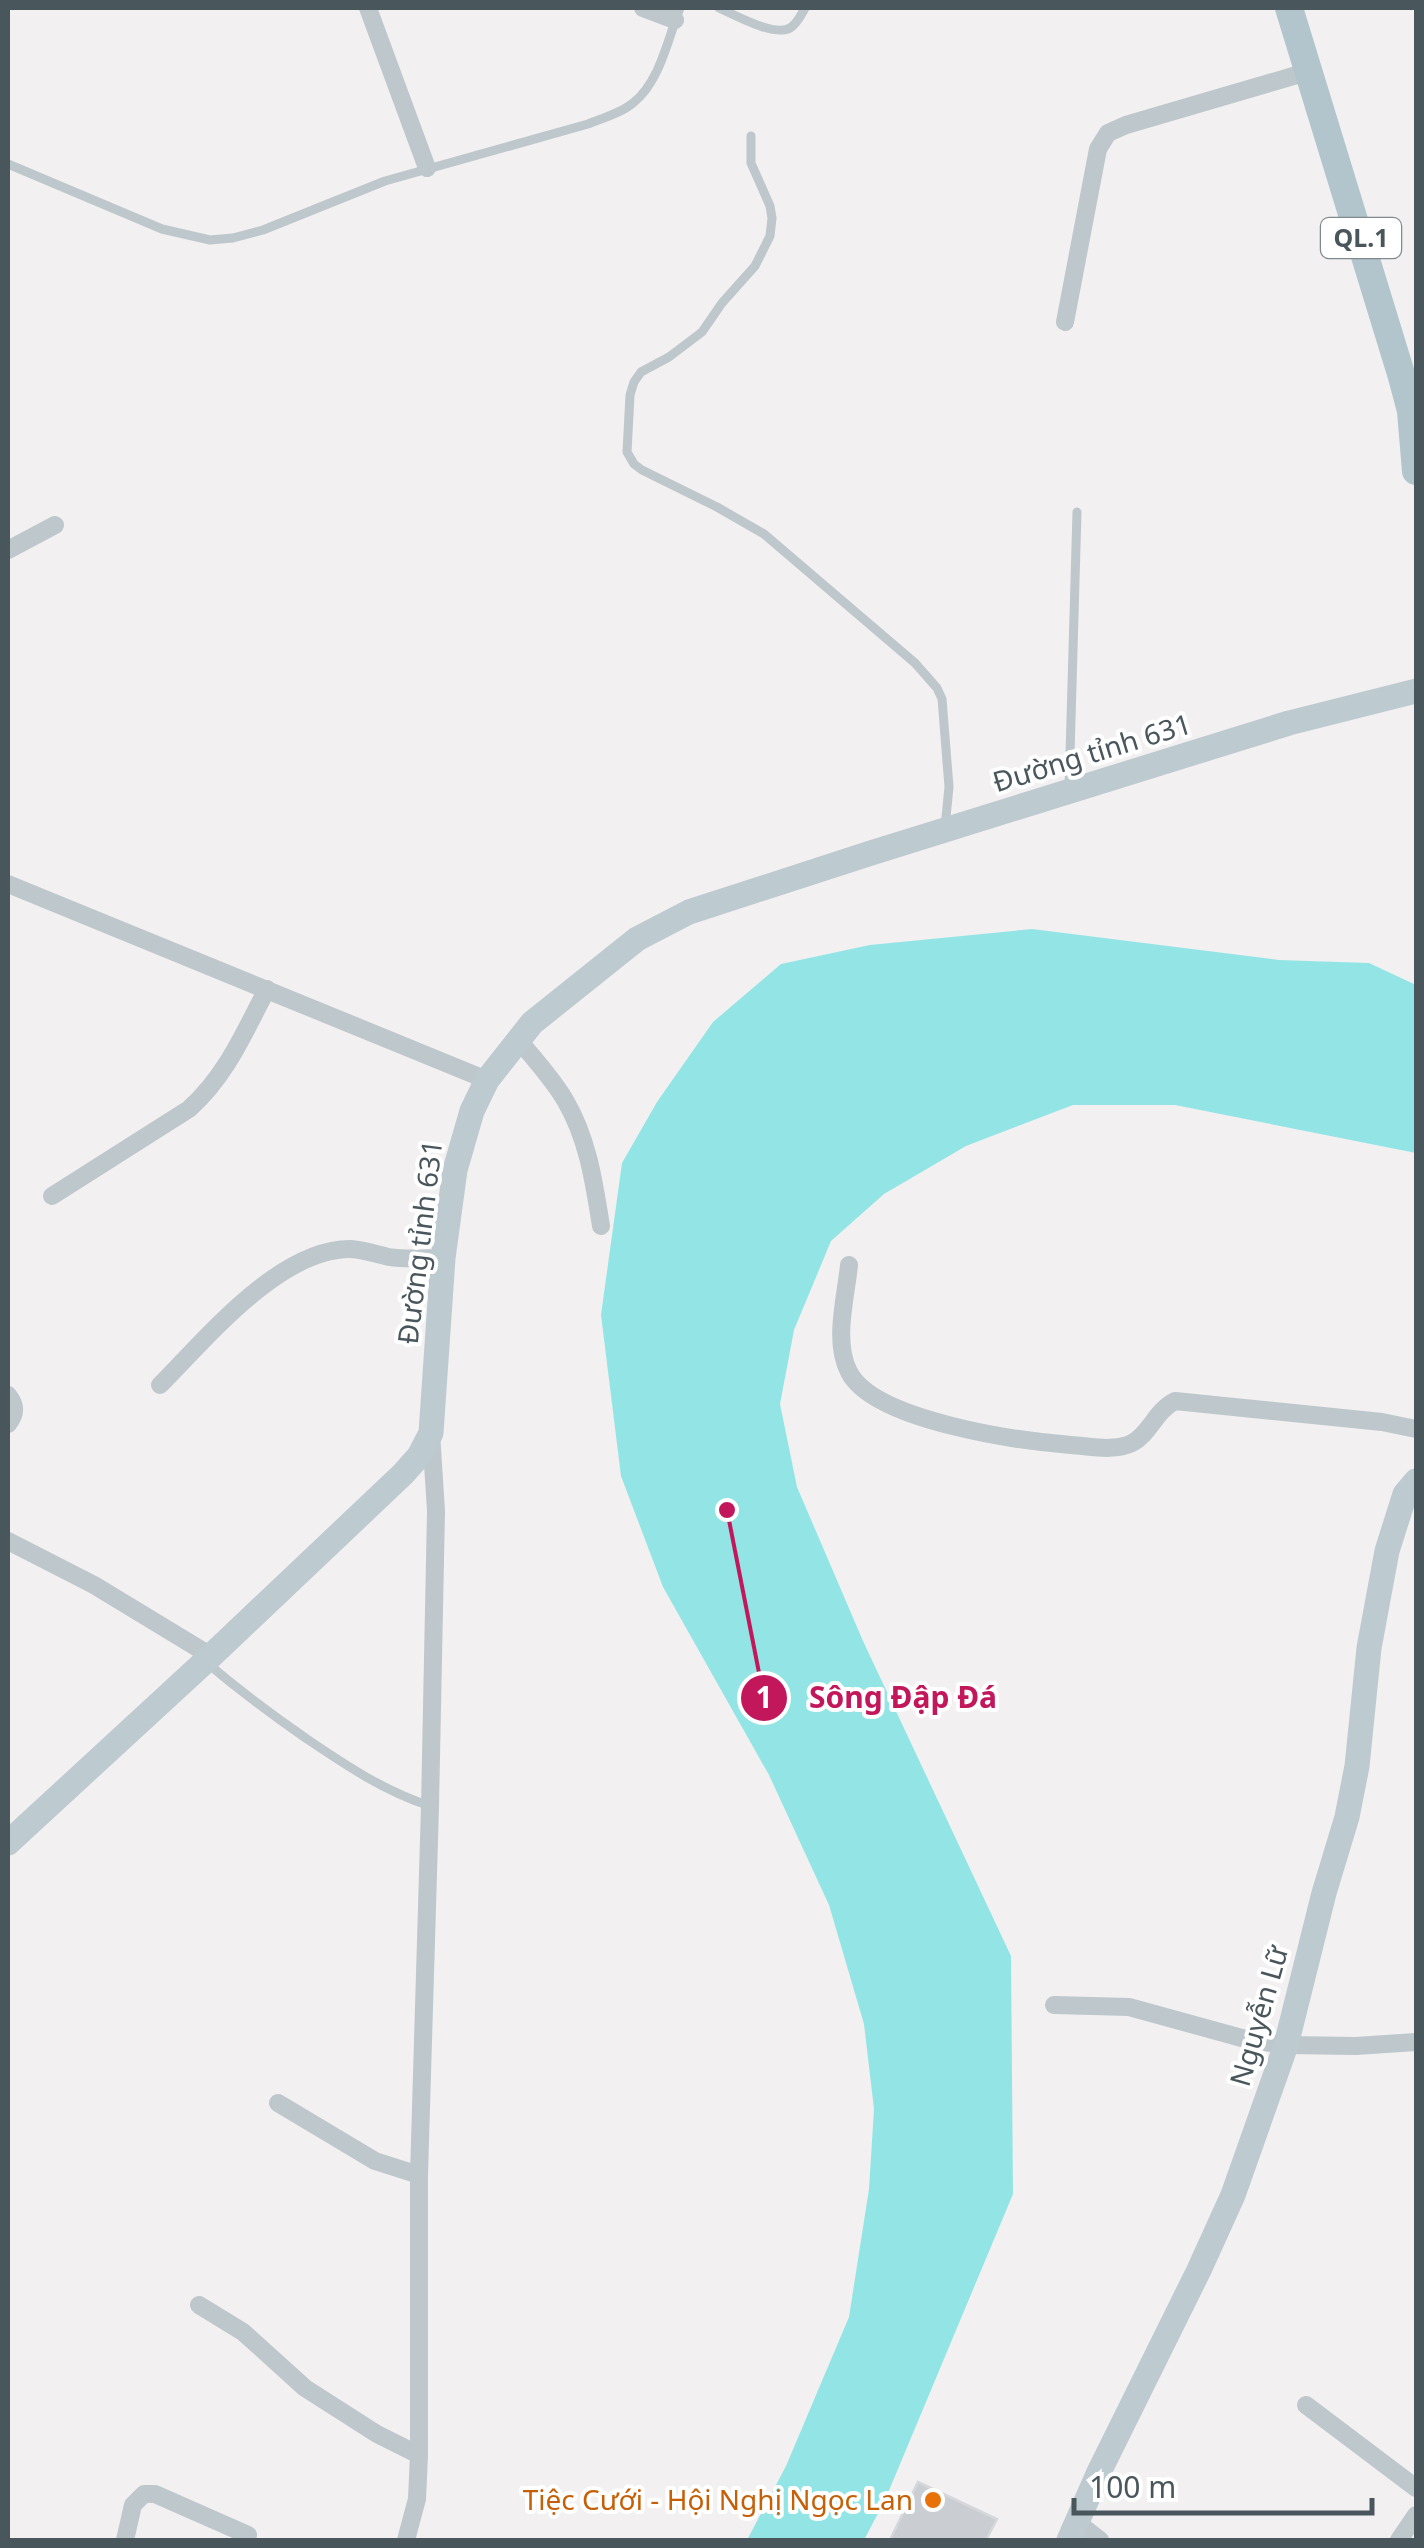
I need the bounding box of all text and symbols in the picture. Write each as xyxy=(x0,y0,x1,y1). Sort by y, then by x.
road number: QL.1 xyxy=(1321,218,1401,258)
street label: Đường tỉnh 631 xyxy=(988,704,1196,800)
street label: Đường tỉnh 631 xyxy=(388,1138,450,1346)
callout: Sông Đập Đá xyxy=(739,1668,1017,1728)
text: 1 xyxy=(755,1676,773,1717)
text: Sông Đập Đá xyxy=(809,1676,997,1717)
street label: Nguyễn Lữ xyxy=(1220,1940,1296,2090)
scale bar xyxy=(1074,2453,1372,2515)
text: 100 m xyxy=(1089,2466,1176,2507)
place label: Tiệc Cưới - Hội Nghị Ngọc Lan xyxy=(523,2480,913,2518)
marker: Tiệc Cưới - Hội Nghị Ngọc Lan xyxy=(922,2489,944,2511)

